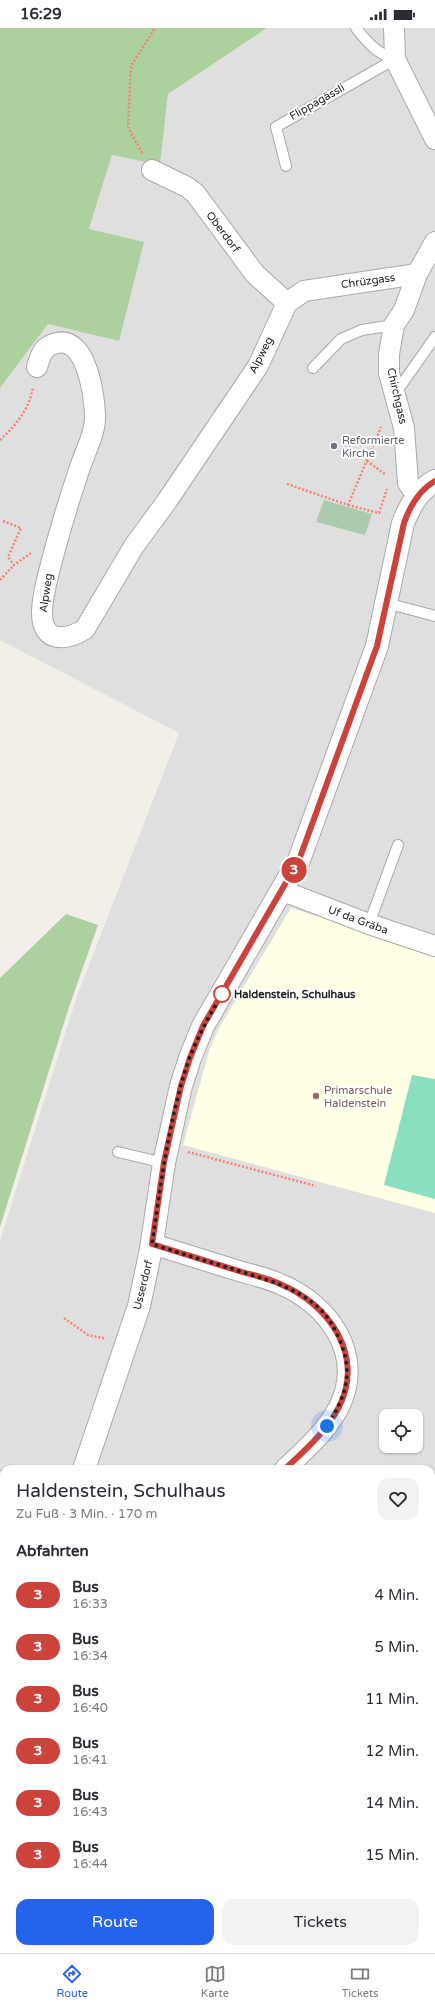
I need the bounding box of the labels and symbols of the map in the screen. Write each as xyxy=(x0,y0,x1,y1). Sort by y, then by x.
street label: Flippagässli xyxy=(287,81,347,123)
street label: Oberdorf xyxy=(203,209,243,256)
street label: Chrüzgass xyxy=(340,271,396,291)
street label: Alpweg xyxy=(246,334,276,376)
street label: Chirchgass xyxy=(384,367,410,425)
place label: Reformierte Kirche xyxy=(342,434,404,460)
marker: Reformierte Kirche xyxy=(329,441,339,451)
street label: Alpweg xyxy=(37,572,55,613)
line badge: 3 xyxy=(281,857,307,883)
street label: Uf da Gräba xyxy=(326,903,390,937)
marker: Haldenstein, Schulhaus xyxy=(213,985,231,1003)
place label: Haldenstein, Schulhaus xyxy=(234,988,356,1001)
place label: Primarschule Haldenstein xyxy=(324,1084,392,1110)
marker: Primarschule Haldenstein xyxy=(311,1091,321,1101)
street label: Usserdorf xyxy=(131,1258,156,1311)
your location xyxy=(317,1416,337,1436)

